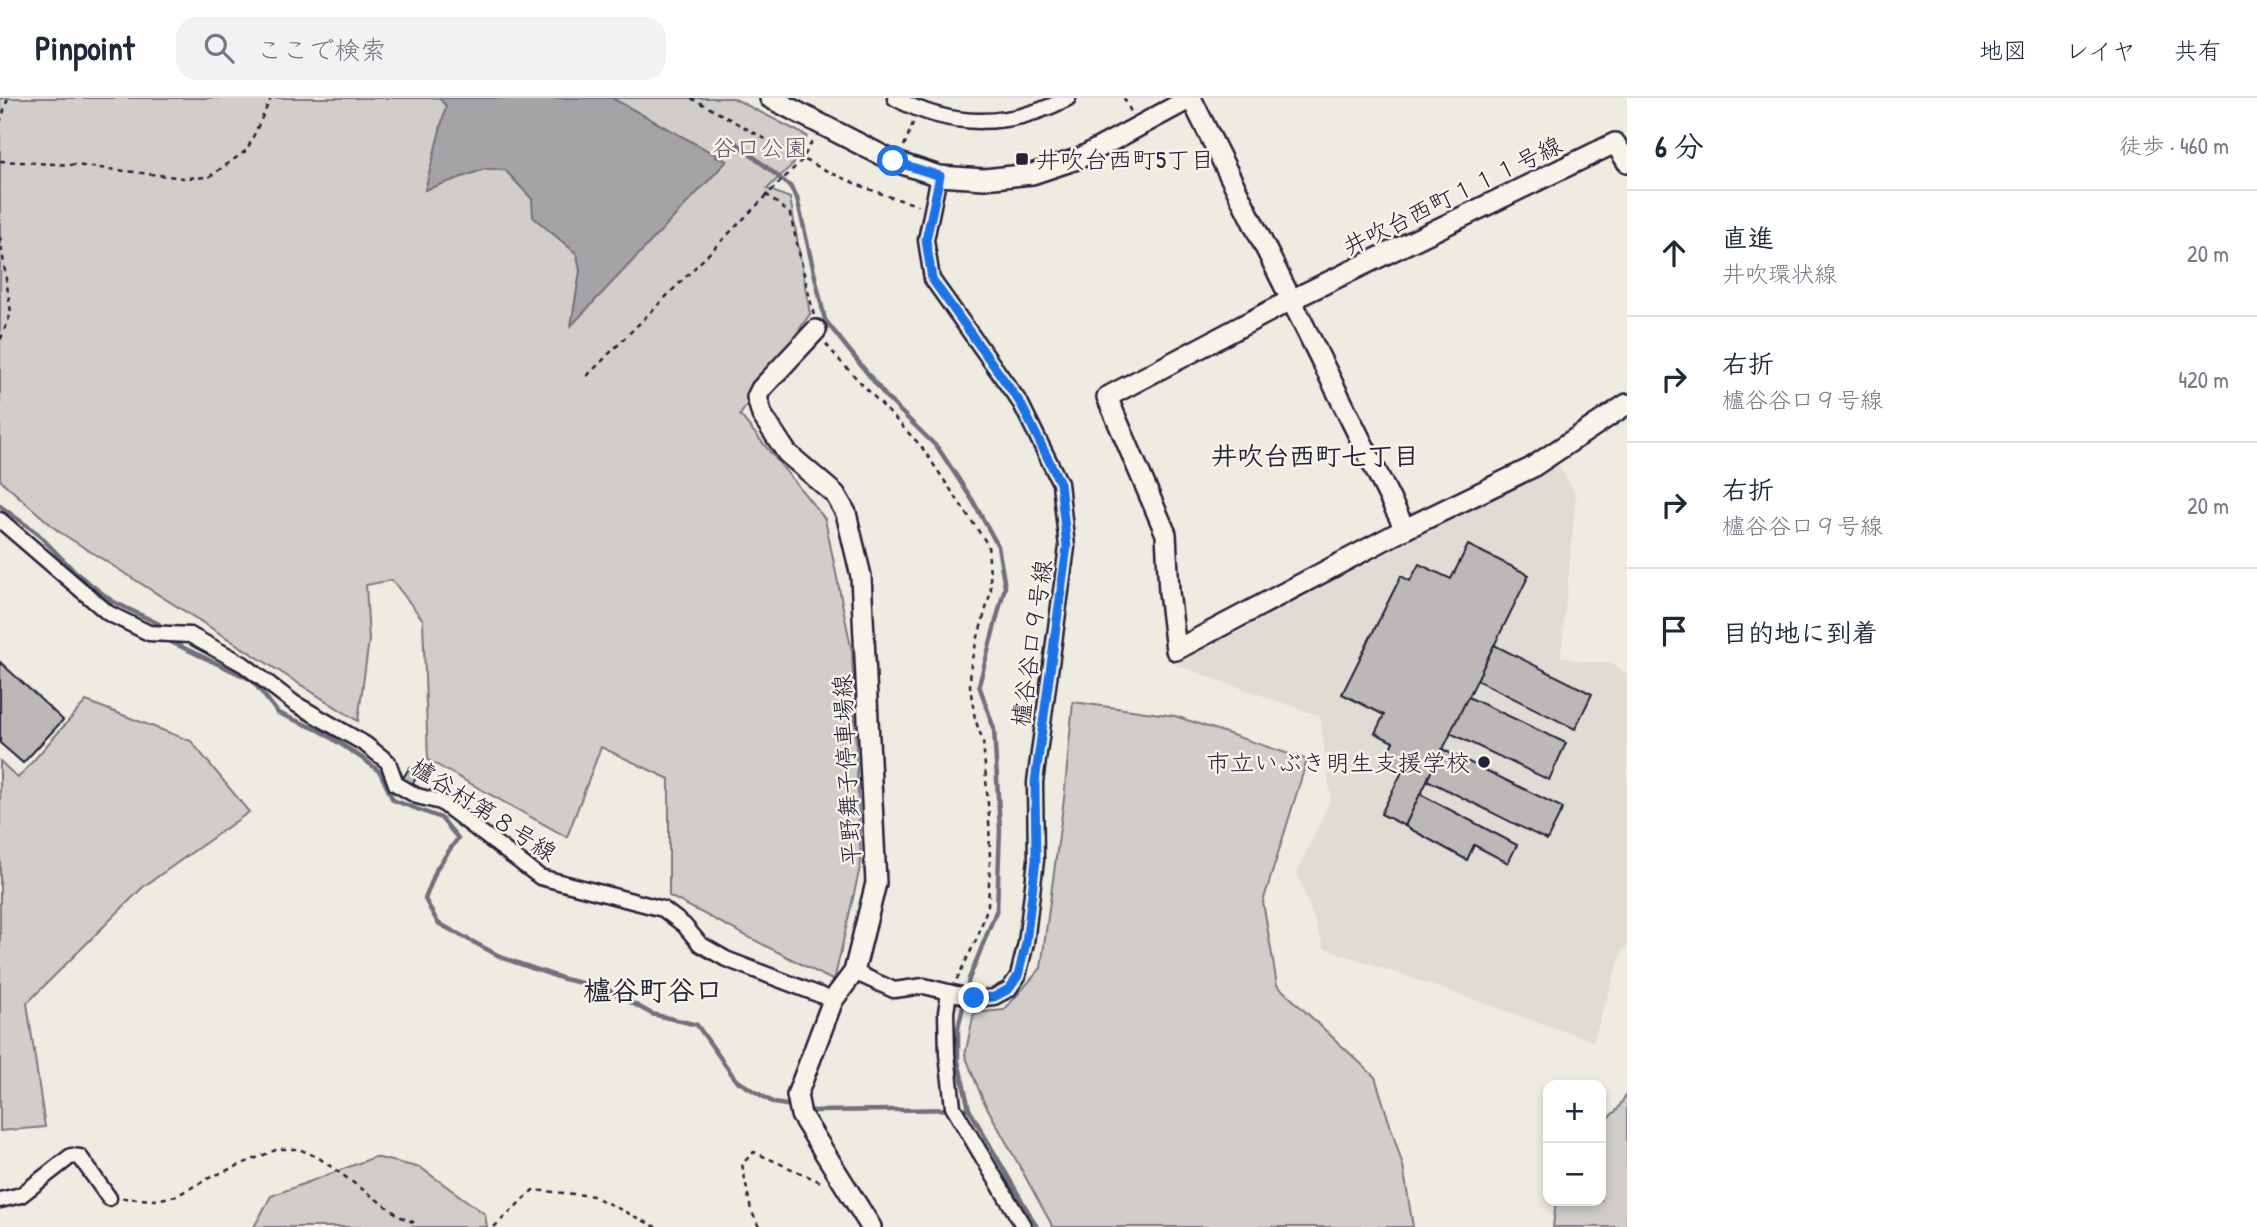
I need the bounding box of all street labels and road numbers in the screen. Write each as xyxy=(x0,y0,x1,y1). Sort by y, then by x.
street label: 井吹台西町１１１号線 xyxy=(1337,128,1567,262)
street label: 櫨谷谷口９号線 xyxy=(1003,558,1059,728)
street label: 平野舞子停車場線 xyxy=(825,673,867,867)
street label: 櫨谷村第８号線 xyxy=(405,750,563,868)

